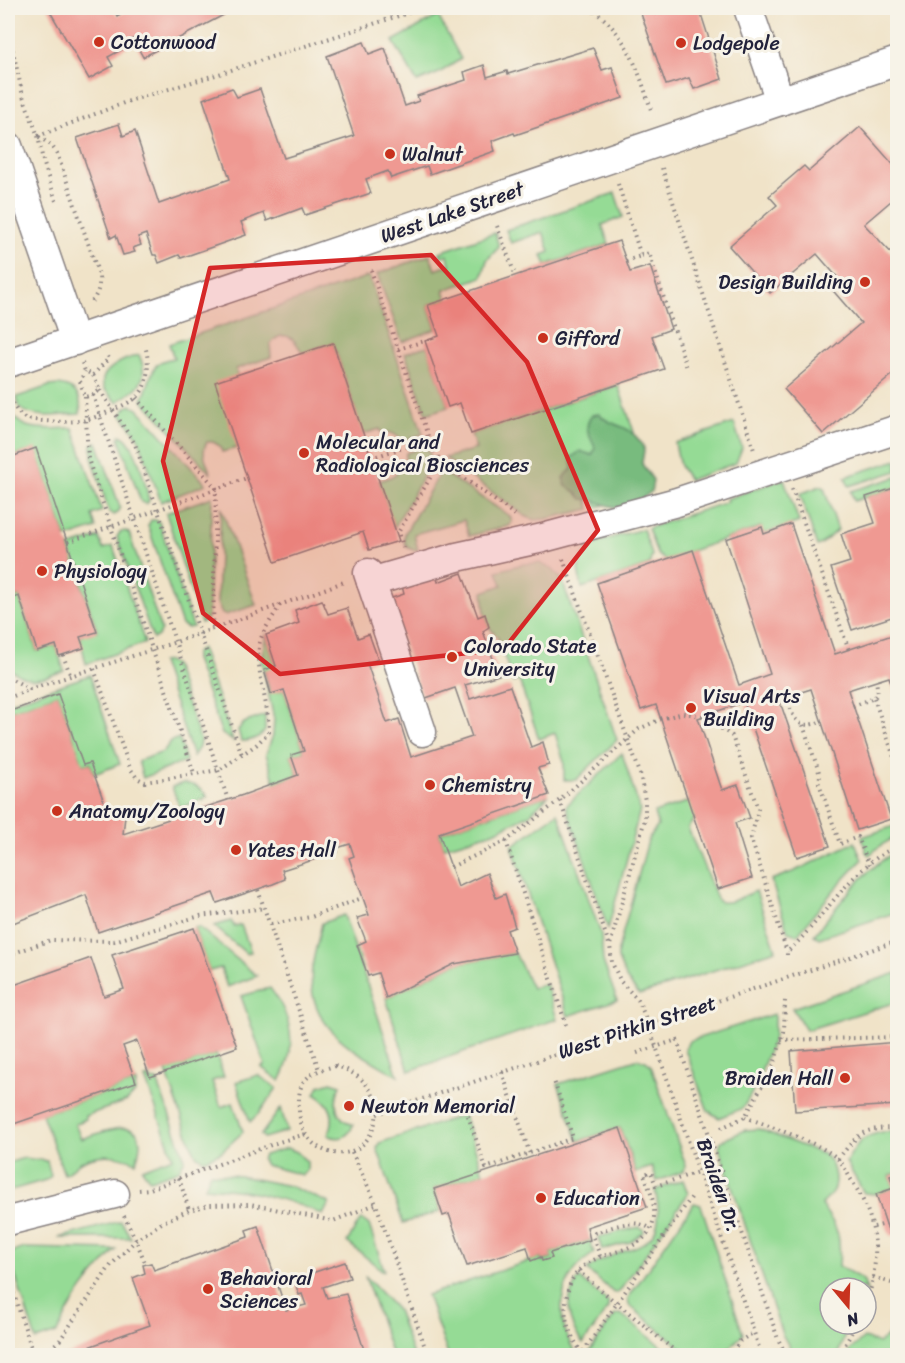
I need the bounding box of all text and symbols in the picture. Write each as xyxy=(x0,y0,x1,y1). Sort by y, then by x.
place label: Cottonwood xyxy=(111,25,217,60)
place label: Lodgepole xyxy=(693,26,780,61)
marker: Cottonwood xyxy=(92,35,106,49)
marker: Lodgepole xyxy=(674,36,688,50)
place label: Walnut xyxy=(402,137,464,172)
marker: Walnut xyxy=(383,147,397,161)
street label: West Lake Street xyxy=(376,171,530,253)
place label: Design Building xyxy=(718,265,853,300)
marker: Design Building xyxy=(858,275,872,289)
place label: Gifford xyxy=(555,321,621,356)
marker: Gifford xyxy=(536,331,550,345)
place label: Molecular and Radiological Biosciences xyxy=(316,425,530,483)
marker: Molecular and Radiological Biosciences xyxy=(297,446,311,460)
place label: Physiology xyxy=(54,554,148,589)
marker: Physiology xyxy=(35,564,49,578)
place label: Colorado State University xyxy=(464,629,597,687)
marker: Colorado State University xyxy=(445,650,459,664)
place label: Visual Arts Building xyxy=(703,679,801,737)
marker: Visual Arts Building xyxy=(684,701,698,715)
place label: Chemistry xyxy=(442,768,532,803)
marker: Chemistry xyxy=(423,778,437,792)
place label: Anatomy/Zoology xyxy=(68,794,225,829)
marker: Anatomy/Zoology xyxy=(50,804,64,818)
place label: Yates Hall xyxy=(248,833,337,868)
marker: Yates Hall xyxy=(229,843,243,857)
street label: West Pitkin Street xyxy=(554,985,721,1070)
place label: Braiden Hall xyxy=(725,1061,834,1096)
marker: Braiden Hall xyxy=(838,1071,852,1085)
place label: Newton Memorial xyxy=(361,1089,515,1124)
marker: Newton Memorial xyxy=(342,1099,356,1113)
street label: Braiden Dr. xyxy=(686,1133,751,1237)
place label: Education xyxy=(553,1181,640,1216)
marker: Education xyxy=(534,1191,548,1205)
place label: Behavioral Sciences xyxy=(220,1261,314,1319)
north arrow xyxy=(818,1276,878,1336)
marker: Behavioral Sciences xyxy=(201,1282,215,1296)
text: N xyxy=(842,1304,864,1336)

